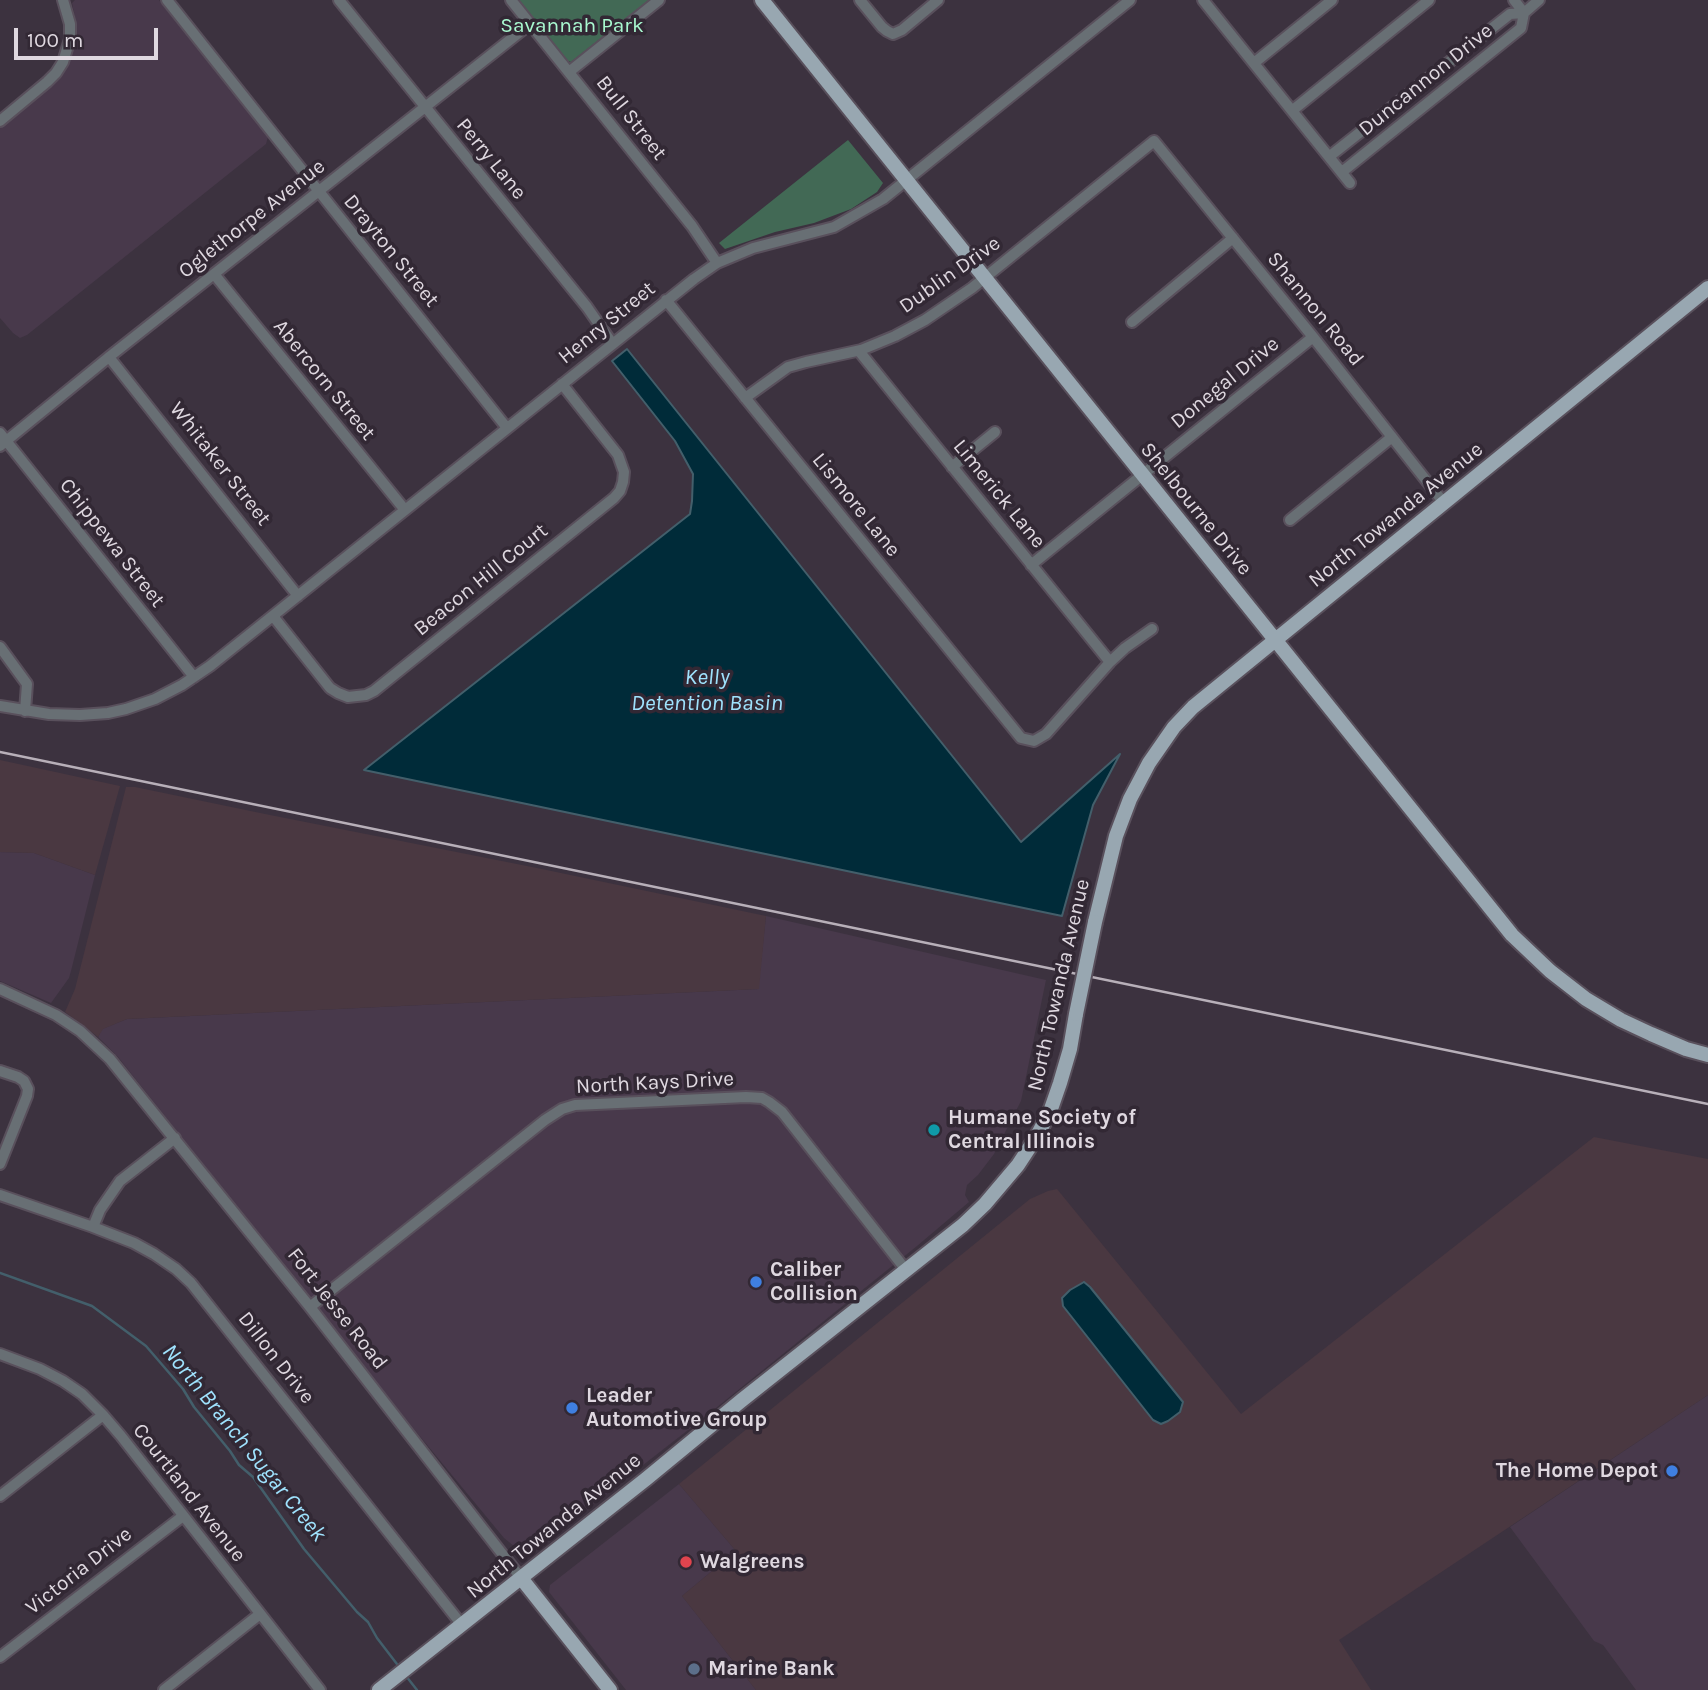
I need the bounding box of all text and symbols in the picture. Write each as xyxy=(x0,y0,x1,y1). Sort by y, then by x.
park label: Savannah Park xyxy=(500,13,644,39)
scale bar xyxy=(18,14,161,58)
street label: Duncannon Drive xyxy=(1354,18,1498,142)
text: 100 m xyxy=(27,28,84,52)
street label: Bull Street xyxy=(590,71,672,165)
street label: Perry Lane xyxy=(451,113,531,205)
street label: Oglethorpe Avenue xyxy=(174,154,330,284)
street label: Drayton Street xyxy=(338,190,444,312)
street label: Dublin Drive xyxy=(894,231,1006,319)
street label: Shannon Road xyxy=(1261,247,1369,371)
street label: Henry Street xyxy=(553,276,661,370)
street label: Abercorn Street xyxy=(268,315,380,445)
street label: Donegal Drive xyxy=(1166,332,1284,434)
street label: Whitaker Street xyxy=(164,397,276,531)
street label: Limerick Lane xyxy=(947,434,1051,554)
street label: Shelbourne Drive xyxy=(1135,437,1257,581)
street label: North Towanda Avenue xyxy=(1304,437,1488,593)
street label: Lismore Lane xyxy=(806,448,906,562)
street label: Chippewa Street xyxy=(54,474,170,612)
street label: Beacon Hill Court xyxy=(409,518,553,642)
water label: Kelly Detention Basin xyxy=(631,663,783,717)
street label: North Towanda Avenue xyxy=(1022,877,1096,1093)
street label: North Kays Drive xyxy=(575,1066,735,1100)
place label: Humane Society of Central Illinois xyxy=(948,1105,1136,1155)
marker: Humane Society of Central Illinois xyxy=(926,1122,942,1138)
street label: Fort Jesse Road xyxy=(282,1243,392,1375)
place label: Caliber Collision xyxy=(770,1257,858,1307)
marker: Caliber Collision xyxy=(748,1274,764,1290)
street label: Dillon Drive xyxy=(232,1307,320,1409)
water label: North Branch Sugar Creek xyxy=(156,1339,332,1547)
place label: Leader Automotive Group xyxy=(586,1383,767,1433)
marker: Leader Automotive Group xyxy=(564,1400,580,1416)
street label: Courtland Avenue xyxy=(127,1419,251,1567)
street label: North Towanda Avenue xyxy=(462,1448,646,1604)
place label: The Home Depot xyxy=(1496,1458,1658,1484)
marker: The Home Depot xyxy=(1664,1463,1680,1479)
street label: Victoria Drive xyxy=(21,1522,137,1620)
place label: Walgreens xyxy=(700,1549,805,1575)
marker: Walgreens xyxy=(678,1554,694,1570)
place label: Marine Bank xyxy=(708,1656,835,1682)
marker: Marine Bank xyxy=(686,1661,702,1677)

